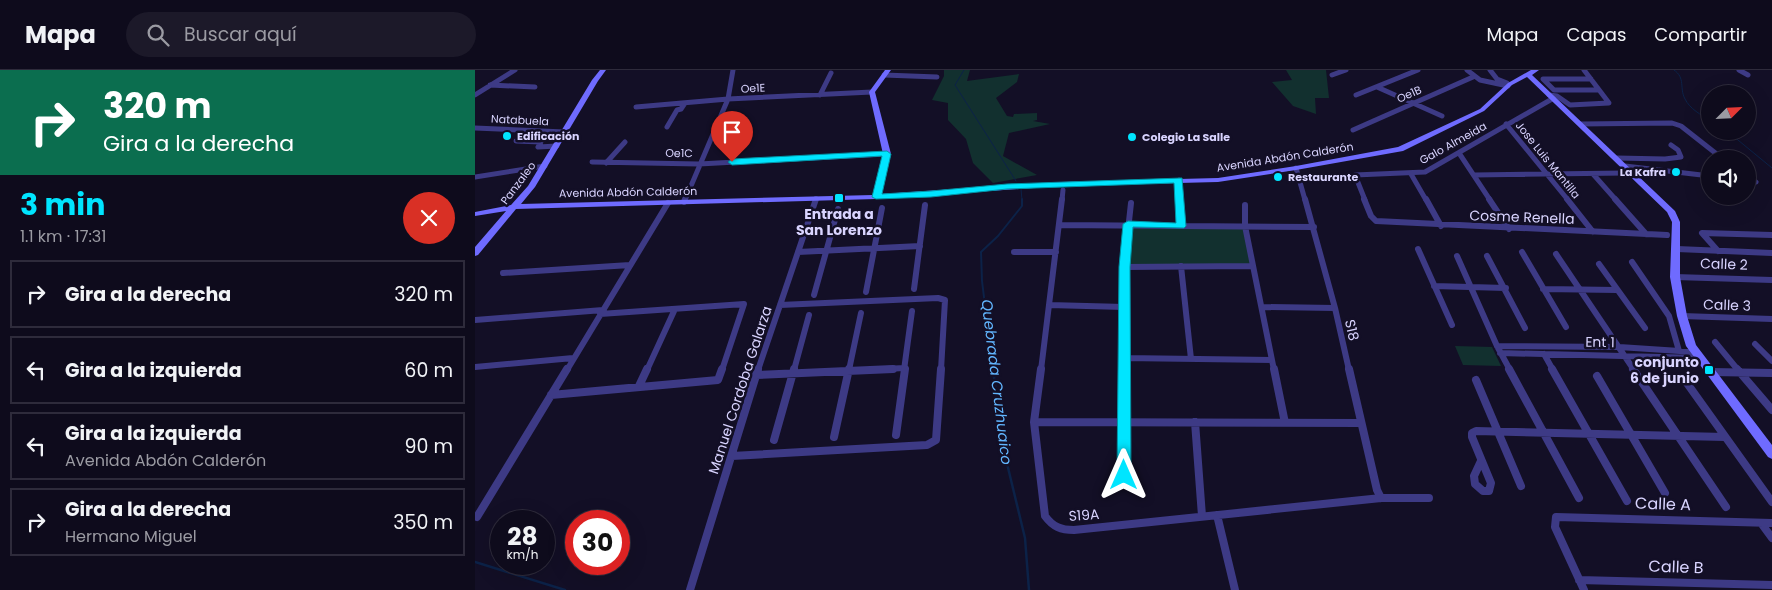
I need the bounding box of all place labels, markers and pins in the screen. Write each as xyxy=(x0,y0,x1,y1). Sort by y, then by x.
pin xyxy=(711,111,753,162)
place label: Edificación xyxy=(517,128,579,144)
place label: Colegio La Salle xyxy=(1142,129,1230,145)
marker: Edificación xyxy=(501,130,513,142)
marker: Colegio La Salle xyxy=(1126,131,1138,143)
place label: La Kafra xyxy=(1620,164,1666,180)
marker: La Kafra xyxy=(1670,166,1682,178)
place label: Restaurante xyxy=(1288,169,1358,185)
marker: Restaurante xyxy=(1272,171,1284,183)
marker: Entrada a San Lorenzo xyxy=(833,192,845,204)
place label: Entrada a San Lorenzo xyxy=(796,204,882,240)
place label: conjunto 6 de junio xyxy=(1630,352,1699,388)
marker: conjunto 6 de junio xyxy=(1703,364,1715,376)

